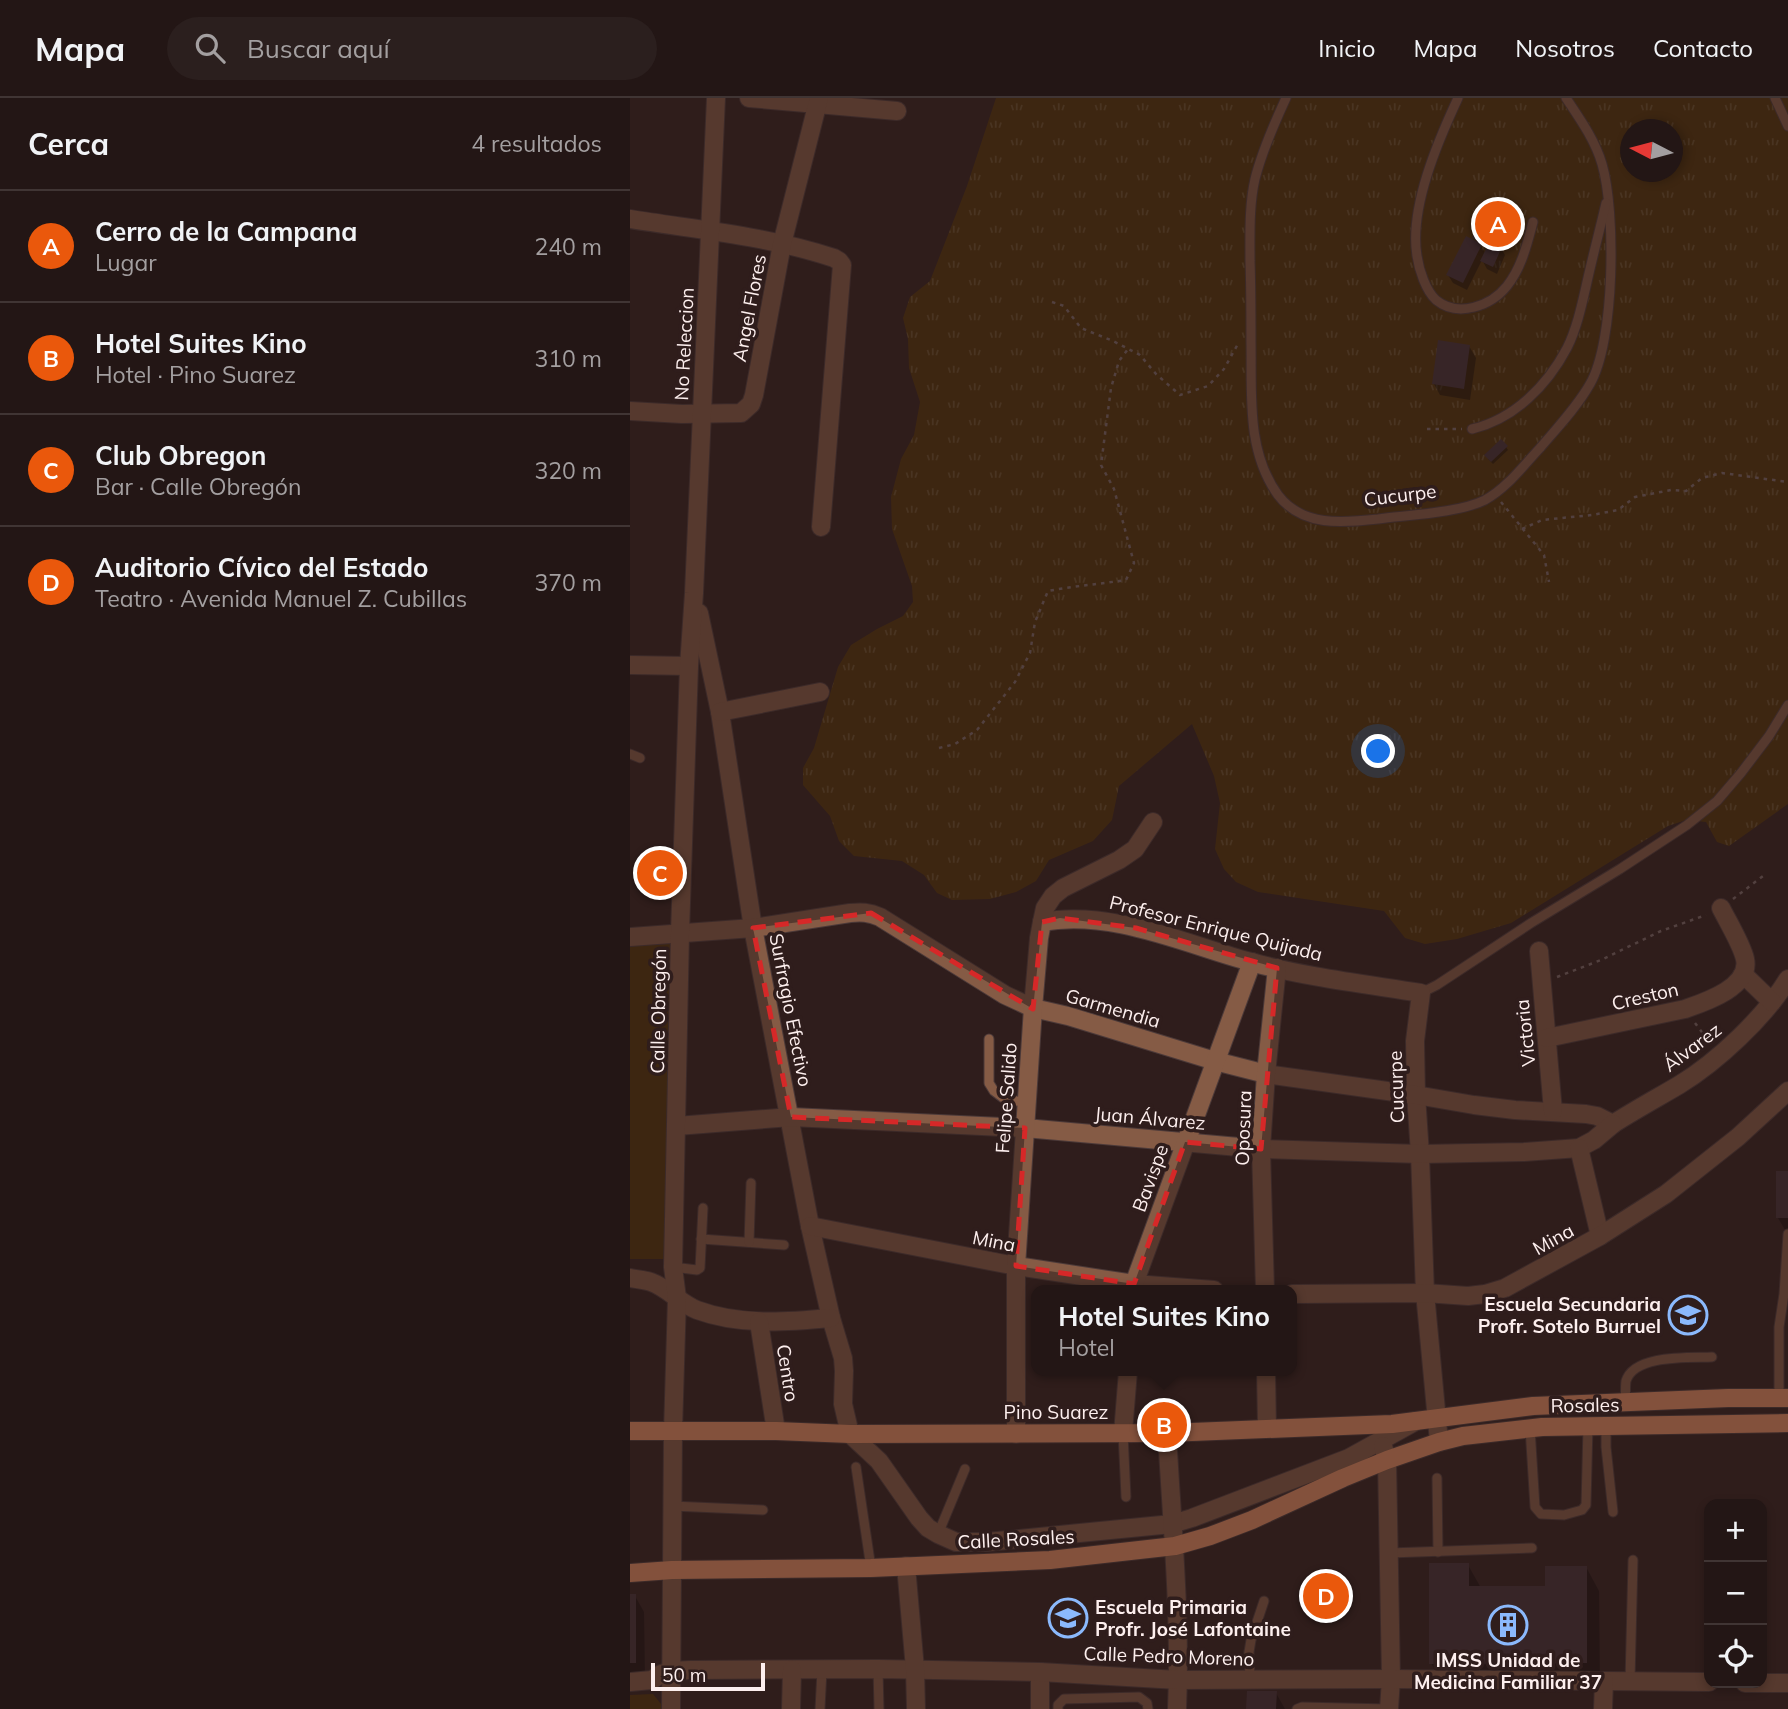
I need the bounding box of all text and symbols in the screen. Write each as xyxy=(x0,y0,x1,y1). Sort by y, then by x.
search box xyxy=(167,17,657,80)
text: Mapa xyxy=(35,28,125,69)
icon: search xyxy=(191,29,229,67)
text: Buscar aquí xyxy=(247,32,390,65)
text: Inicio xyxy=(1318,33,1375,63)
text: Mapa xyxy=(1413,33,1477,63)
text: Nosotros xyxy=(1515,33,1615,63)
text: Contacto xyxy=(1653,33,1753,63)
north arrow xyxy=(1620,119,1683,182)
text: Cerca xyxy=(28,125,109,163)
text: 4 resultados xyxy=(471,129,602,158)
pin: A xyxy=(1475,198,1521,250)
text: Cerro de la Campana xyxy=(95,215,357,248)
text: A xyxy=(42,232,60,261)
text: 240 m xyxy=(534,232,602,261)
text: Lugar xyxy=(95,248,157,277)
street label: Angel Flores xyxy=(727,252,771,364)
street label: No Releccion xyxy=(669,287,699,401)
text: Hotel Suites Kino xyxy=(95,327,307,360)
text: B xyxy=(43,344,59,373)
text: 310 m xyxy=(534,344,602,373)
text: Hotel · Pino Suarez xyxy=(95,360,296,389)
text: Club Obregon xyxy=(95,439,266,472)
text: C xyxy=(43,456,59,485)
text: 320 m xyxy=(534,456,602,485)
text: Bar · Calle Obregón xyxy=(95,472,301,501)
street label: Cucurpe xyxy=(1362,479,1438,511)
text: Auditorio Cívico del Estado xyxy=(95,551,428,584)
text: D xyxy=(42,568,60,597)
text: 370 m xyxy=(534,568,602,597)
text: Teatro · Avenida Manuel Z. Cubillas xyxy=(95,584,467,613)
your location xyxy=(1361,734,1395,768)
pin: C xyxy=(637,847,683,899)
street label: Profesor Enrique Quijada xyxy=(1107,890,1325,966)
street label: Surfragio Efectivo xyxy=(764,931,818,1089)
street label: Calle Obregón xyxy=(645,948,671,1074)
street label: Creston xyxy=(1609,977,1681,1015)
street label: Garmendia xyxy=(1063,983,1163,1033)
street label: Victoria xyxy=(1510,998,1540,1068)
street label: Álvarez xyxy=(1658,1017,1726,1077)
street label: Felipe Salido xyxy=(990,1042,1022,1154)
street label: Cucurpe xyxy=(1383,1050,1409,1124)
street label: Oposura xyxy=(1230,1090,1256,1166)
street label: Juan Álvarez xyxy=(1093,1101,1207,1135)
street label: Bavispe xyxy=(1127,1141,1173,1215)
street label: Mina xyxy=(1528,1218,1578,1260)
street label: Mina xyxy=(970,1225,1018,1257)
popup xyxy=(1031,1285,1297,1376)
place label: Escuela Secundaria Profr. Sotelo Burruel xyxy=(1478,1292,1661,1338)
school or university icon: Escuela Secundaria Profr. Sotelo Burruel xyxy=(1667,1294,1709,1336)
text: Hotel Suites Kino xyxy=(1058,1300,1270,1333)
text: Hotel xyxy=(1058,1333,1115,1362)
street label: Centro xyxy=(772,1342,804,1404)
street label: Rosales xyxy=(1550,1392,1620,1418)
pin: B xyxy=(1141,1399,1187,1451)
street label: Pino Suarez xyxy=(1004,1400,1109,1424)
map controls xyxy=(1704,1499,1767,1688)
button: + xyxy=(1704,1499,1767,1562)
street label: Calle Rosales xyxy=(957,1524,1075,1554)
button: − xyxy=(1704,1562,1767,1625)
pin: D xyxy=(1303,1570,1349,1622)
place label: Escuela Primaria Profr. José Lafontaine xyxy=(1095,1595,1291,1641)
school or university icon: Escuela Primaria Profr. José Lafontaine xyxy=(1047,1597,1089,1639)
building icon: IMSS Unidad de Medicina Familiar 37 xyxy=(1487,1604,1529,1646)
button: locate xyxy=(1704,1625,1767,1688)
street label: Calle Pedro Moreno xyxy=(1083,1641,1255,1671)
place label: IMSS Unidad de Medicina Familiar 37 xyxy=(1414,1648,1602,1694)
scale bar xyxy=(651,1660,765,1692)
text: 50 m xyxy=(662,1663,706,1687)

